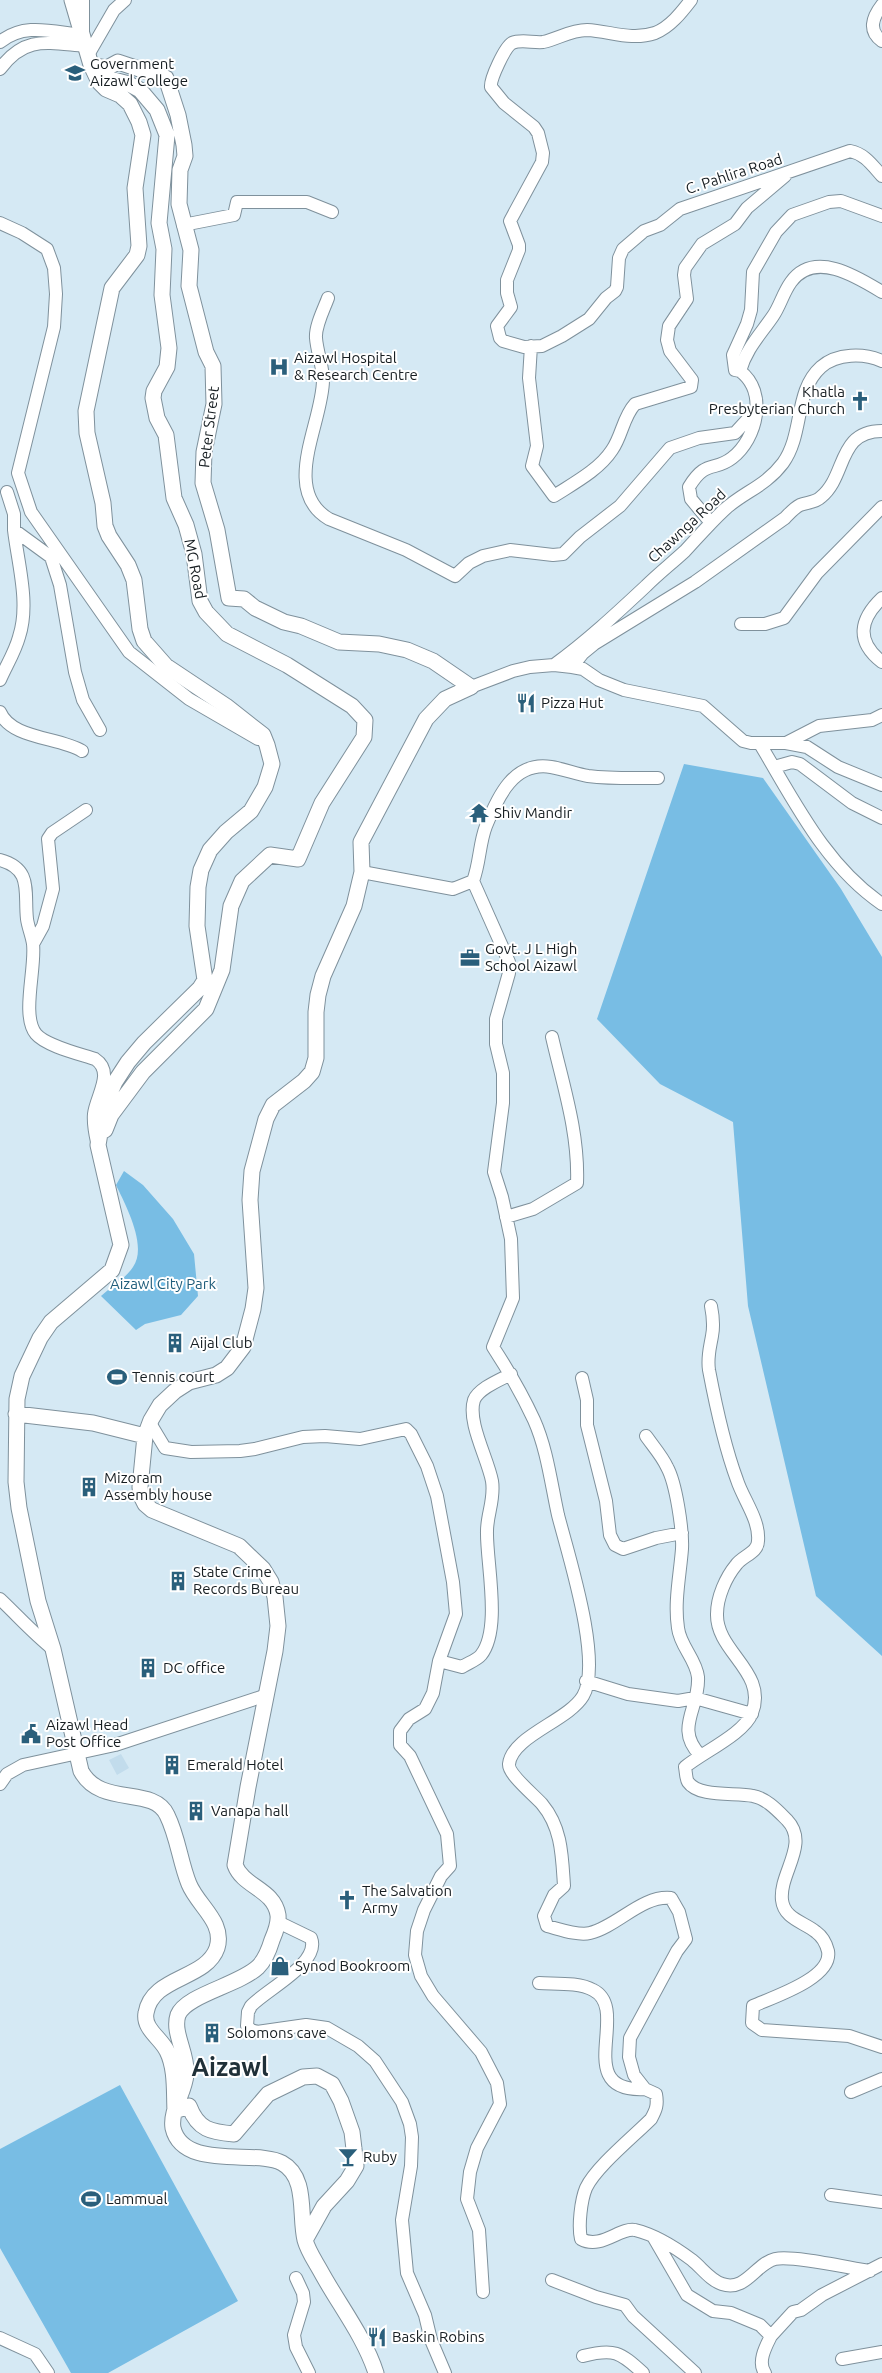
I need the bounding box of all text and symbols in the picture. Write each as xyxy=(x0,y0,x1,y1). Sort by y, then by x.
place label: Government Aizawl College xyxy=(90,55,188,89)
school or university icon: Government Aizawl College xyxy=(64,62,86,84)
street label: C. Pahlira Road xyxy=(683,150,784,197)
place label: Aizawl Hospital & Research Centre xyxy=(294,349,418,383)
hospital icon: Aizawl Hospital & Research Centre xyxy=(268,356,290,378)
place label: Khatla Presbyterian Church xyxy=(709,383,845,417)
street label: Peter Street xyxy=(195,385,222,469)
church icon: Khatla Presbyterian Church xyxy=(849,390,871,412)
street label: Chawnga Road xyxy=(644,485,729,566)
street label: MG Road xyxy=(181,537,210,600)
restaurant icon: Pizza Hut xyxy=(515,692,537,714)
place label: Pizza Hut xyxy=(541,694,604,711)
temple icon: Shiv Mandir xyxy=(468,802,490,824)
place label: Shiv Mandir xyxy=(494,804,573,821)
place label: Govt. J L High School Aizawl xyxy=(485,940,577,974)
office icon: Govt. J L High School Aizawl xyxy=(459,947,481,969)
park label: Aizawl City Park xyxy=(110,1275,217,1292)
building icon: Aijal Club xyxy=(164,1332,186,1354)
place label: Aijal Club xyxy=(190,1334,253,1351)
sports icon: Tennis court xyxy=(106,1366,128,1388)
place label: Tennis court xyxy=(132,1368,215,1385)
place label: Mizoram Assembly house xyxy=(104,1469,212,1503)
building icon: Mizoram Assembly house xyxy=(78,1476,100,1498)
place label: State Crime Records Bureau xyxy=(193,1563,299,1597)
building icon: State Crime Records Bureau xyxy=(167,1570,189,1592)
building icon: DC office xyxy=(137,1657,159,1679)
place label: DC office xyxy=(163,1659,225,1676)
place label: Aizawl Head Post Office xyxy=(46,1716,128,1750)
public building icon: Aizawl Head Post Office xyxy=(20,1723,42,1745)
building icon: Emerald Hotel xyxy=(161,1754,183,1776)
place label: Emerald Hotel xyxy=(187,1756,284,1773)
building icon: Vanapa hall xyxy=(185,1800,207,1822)
place label: Vanapa hall xyxy=(211,1802,288,1819)
place label: The Salvation Army xyxy=(362,1882,452,1916)
church icon: The Salvation Army xyxy=(336,1889,358,1911)
shop icon: Synod Bookroom xyxy=(269,1955,291,1977)
place label: Synod Bookroom xyxy=(295,1957,410,1974)
building icon: Solomons cave xyxy=(201,2022,223,2044)
place label: Solomons cave xyxy=(227,2024,327,2041)
district label: Aizawl xyxy=(192,2053,269,2081)
bar icon: Ruby xyxy=(337,2146,359,2168)
place label: Ruby xyxy=(363,2148,397,2165)
sports icon: Lammual xyxy=(80,2188,102,2210)
place label: Lammual xyxy=(106,2190,168,2207)
restaurant icon: Baskin Robins xyxy=(366,2326,388,2348)
place label: Baskin Robins xyxy=(392,2328,485,2345)

